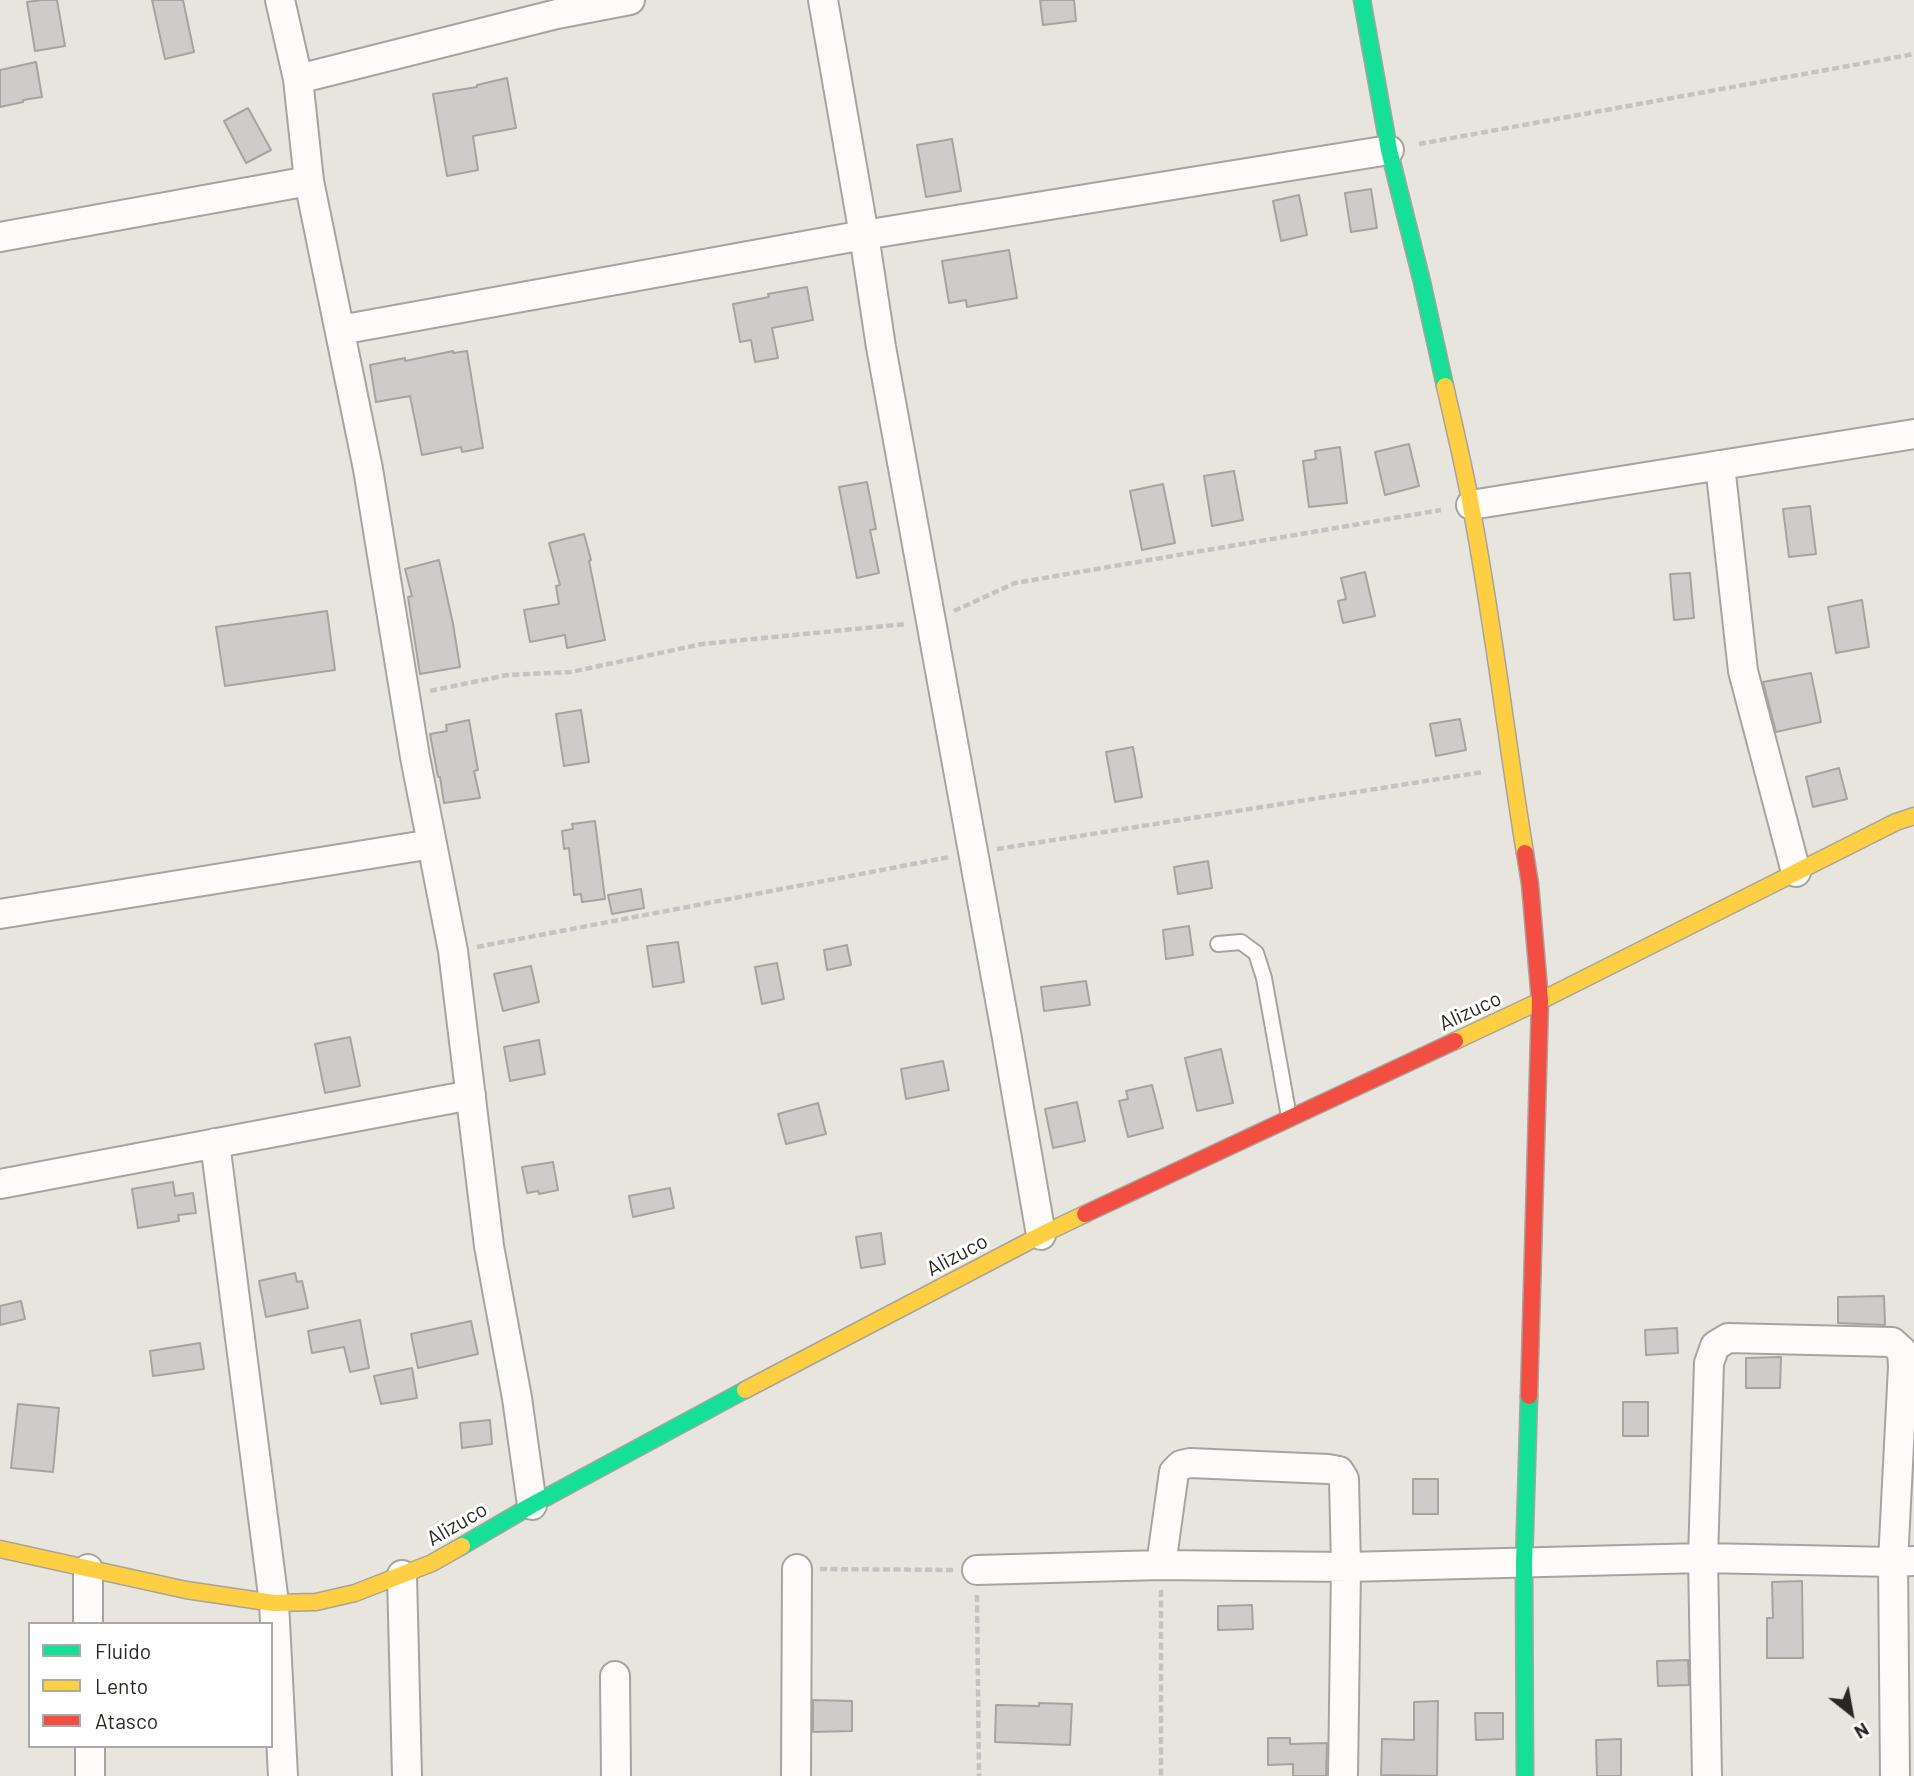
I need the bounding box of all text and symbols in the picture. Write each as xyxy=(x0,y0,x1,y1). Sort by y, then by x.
street label: Alizuco xyxy=(1435,986,1505,1036)
street label: Alizuco xyxy=(922,1228,992,1282)
street label: Alizuco xyxy=(422,1497,492,1551)
legend xyxy=(28,1622,273,1748)
text: Fluido xyxy=(95,1638,151,1663)
text: Lento xyxy=(95,1673,148,1698)
north arrow xyxy=(1816,1678,1886,1748)
text: Atasco xyxy=(95,1708,158,1733)
text: N xyxy=(1851,1718,1873,1745)

